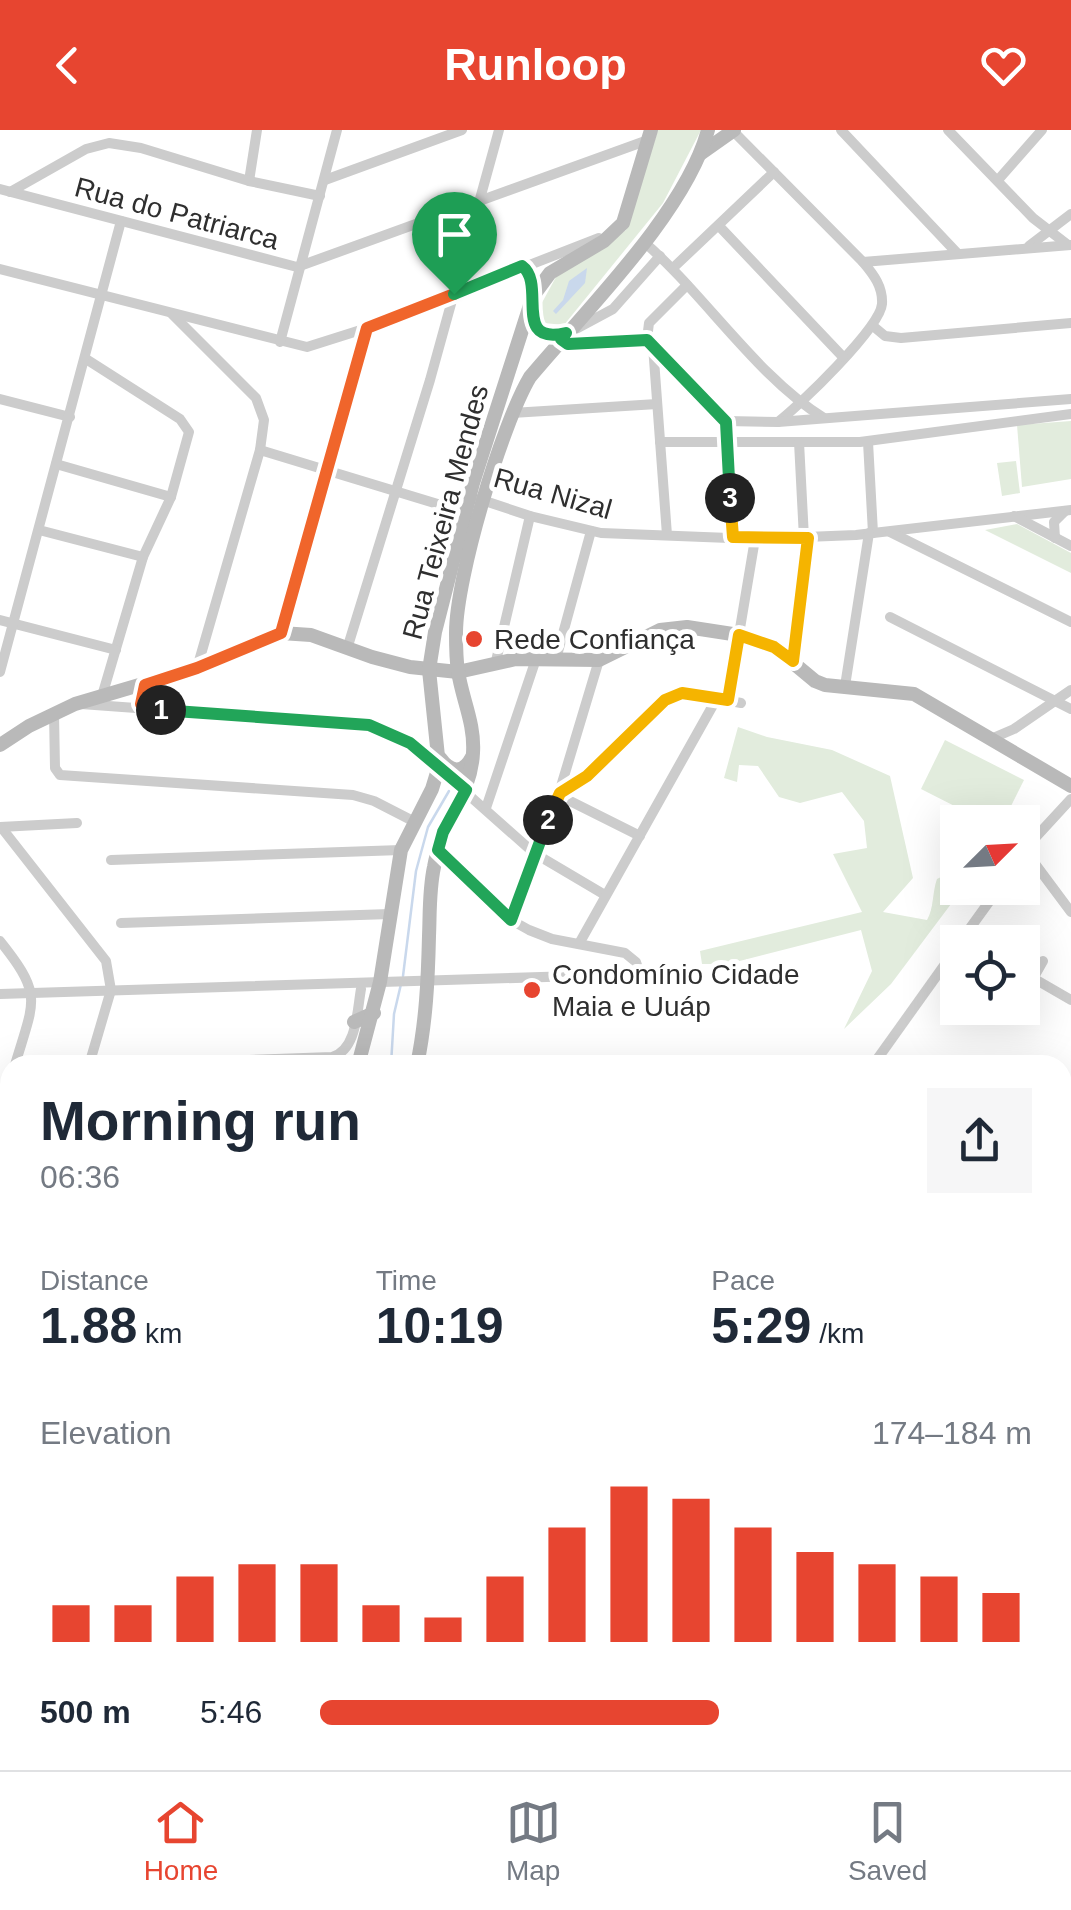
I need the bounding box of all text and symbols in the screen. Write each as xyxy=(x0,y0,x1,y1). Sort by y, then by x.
icon: back xyxy=(40,38,95,93)
icon: heart xyxy=(976,38,1031,93)
text: Runloop xyxy=(444,39,627,90)
street label: Rua do Patriarca xyxy=(71,171,283,256)
pin xyxy=(412,192,497,295)
icon: arrive xyxy=(427,207,482,262)
street label: Rua Teixeira Mendes xyxy=(397,381,494,643)
street label: Rua Nizal xyxy=(490,462,615,525)
pin: 3 xyxy=(705,473,755,523)
text: 3 xyxy=(722,482,738,513)
place label: Rede Confiança xyxy=(494,624,695,655)
marker: Rede Confiança xyxy=(463,628,485,650)
pin: 1 xyxy=(136,685,186,735)
text: 1 xyxy=(153,694,169,725)
pin: 2 xyxy=(523,795,573,845)
text: 2 xyxy=(540,804,556,835)
north arrow xyxy=(940,805,1040,905)
map controls xyxy=(940,805,1040,1025)
button: locate xyxy=(940,925,1040,1025)
place label: Condomínio Cidade Maia e Uuáp xyxy=(552,959,800,1022)
marker: Condomínio Cidade Maia e Uuáp xyxy=(521,979,543,1001)
button: share xyxy=(927,1088,1032,1193)
text: Morning run xyxy=(40,1090,361,1152)
text: 06:36 xyxy=(40,1159,120,1195)
text: Distance xyxy=(40,1265,149,1296)
text: Time xyxy=(376,1265,437,1296)
text: Pace xyxy=(711,1265,775,1296)
text: 1.88 xyxy=(40,1298,137,1354)
text: 10:19 xyxy=(376,1298,504,1354)
text: 5:29 xyxy=(711,1298,811,1354)
text: km xyxy=(137,1318,182,1349)
text: /km xyxy=(811,1318,864,1349)
text: Elevation xyxy=(40,1415,172,1451)
text: 174–184 m xyxy=(872,1415,1032,1451)
text: 500 m xyxy=(40,1694,131,1730)
text: 5:46 xyxy=(200,1694,262,1730)
tab: Home xyxy=(144,1795,218,1887)
tab: Map xyxy=(506,1795,561,1887)
tab: Saved xyxy=(848,1795,927,1887)

